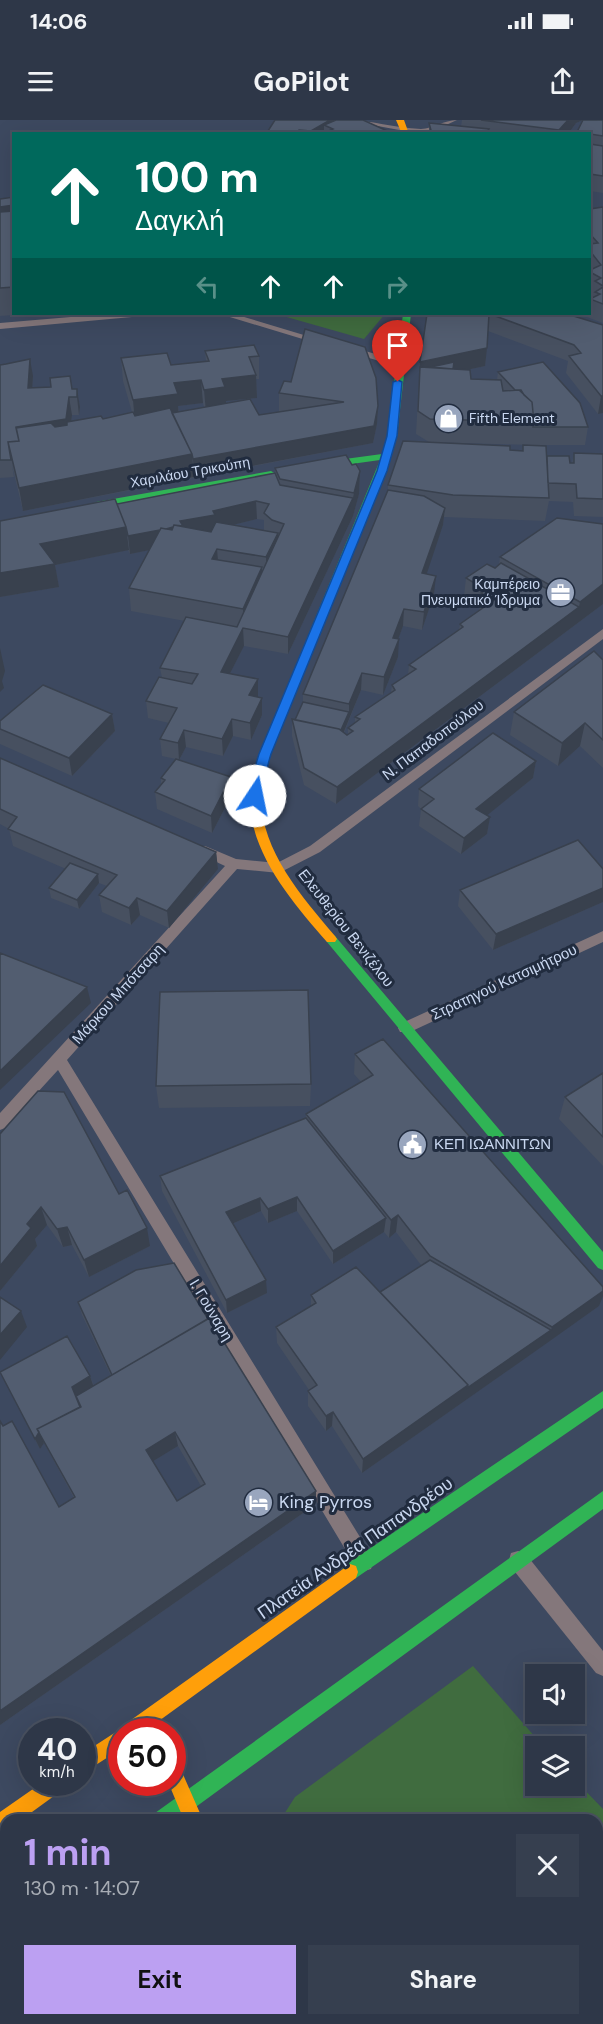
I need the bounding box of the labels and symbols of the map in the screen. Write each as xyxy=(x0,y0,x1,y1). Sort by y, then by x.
pin xyxy=(372,320,423,382)
shop icon: Fifth Element xyxy=(432,402,464,434)
place label: Fifth Element xyxy=(469,409,555,427)
street label: Χαριλάου Τρικούπη xyxy=(129,453,251,491)
place label: Καμπέρειο Πνευματικό Ίδρυμα xyxy=(421,575,540,609)
office icon: Καμπέρειο Πνευματικό Ίδρυμα xyxy=(545,576,577,608)
street label: Ν. Παπαδοπούλου xyxy=(378,695,488,785)
position arrow xyxy=(223,764,287,828)
street label: Ελευθερίου Βενιζέλου xyxy=(294,865,398,991)
street label: Στρατηγού Κατσιμήτρου xyxy=(428,939,580,1025)
street label: Μάρκου Μπότσαρη xyxy=(68,940,168,1048)
public building icon: ΚΕΠ ΙΩΑΝΝΙΤΩΝ xyxy=(397,1128,429,1160)
place label: ΚΕΠ ΙΩΑΝΝΙΤΩΝ xyxy=(434,1134,551,1154)
street label: Ι. Γούναρη xyxy=(185,1275,237,1345)
street label: Πλατεία Ανδρέα Παπανδρέου xyxy=(253,1471,457,1625)
hotel icon: King Pyrros xyxy=(242,1486,274,1518)
place label: King Pyrros xyxy=(279,1490,372,1514)
speed limit sign: 50 xyxy=(108,1718,186,1796)

